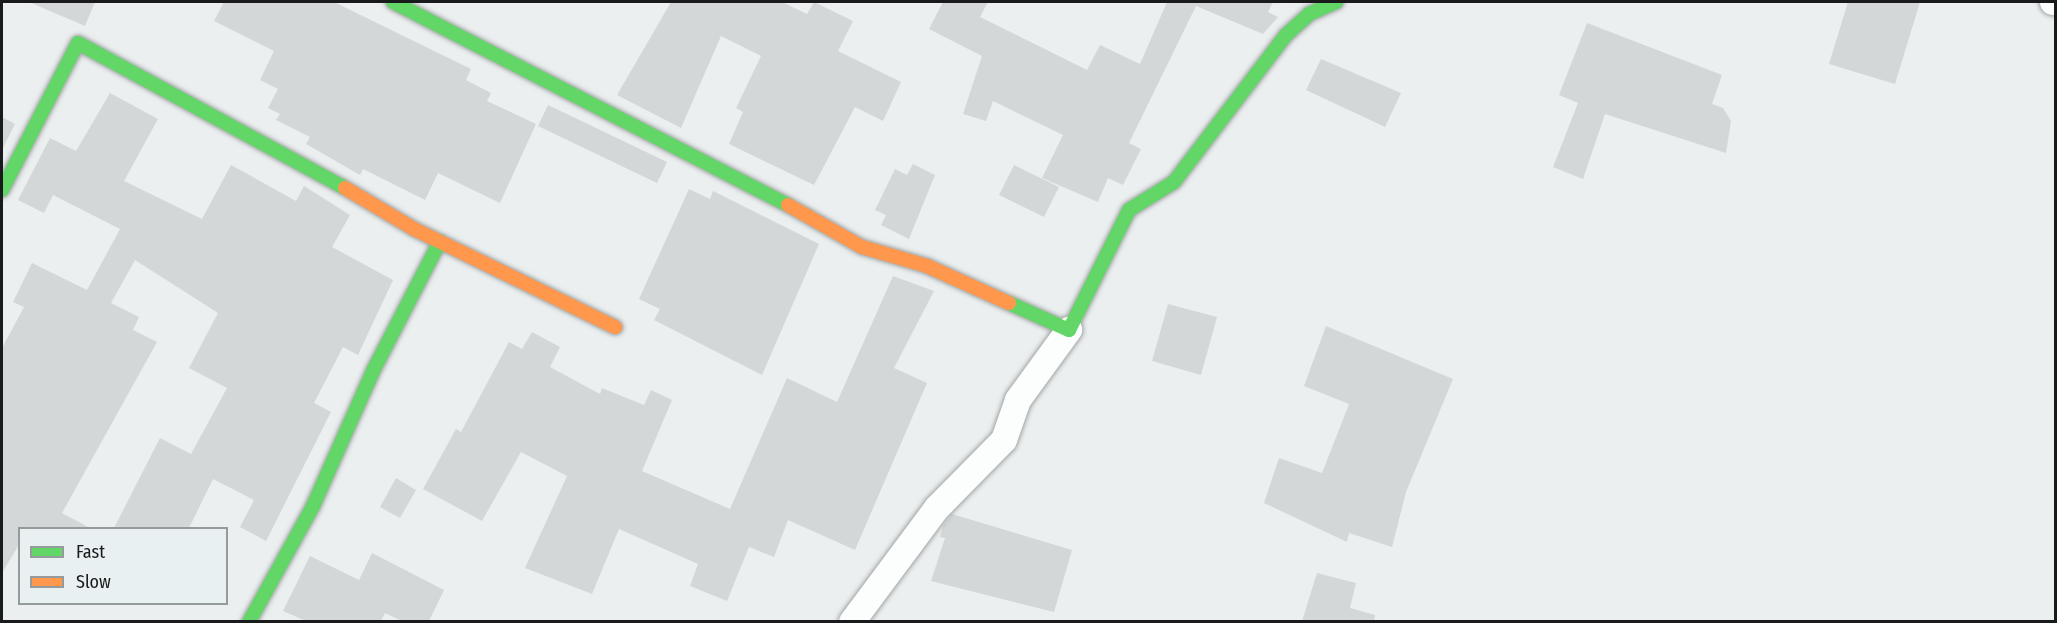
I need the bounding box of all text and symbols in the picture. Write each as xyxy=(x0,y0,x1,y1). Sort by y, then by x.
legend xyxy=(18,527,228,605)
text: Fast xyxy=(76,541,105,563)
text: Slow xyxy=(76,571,111,593)

